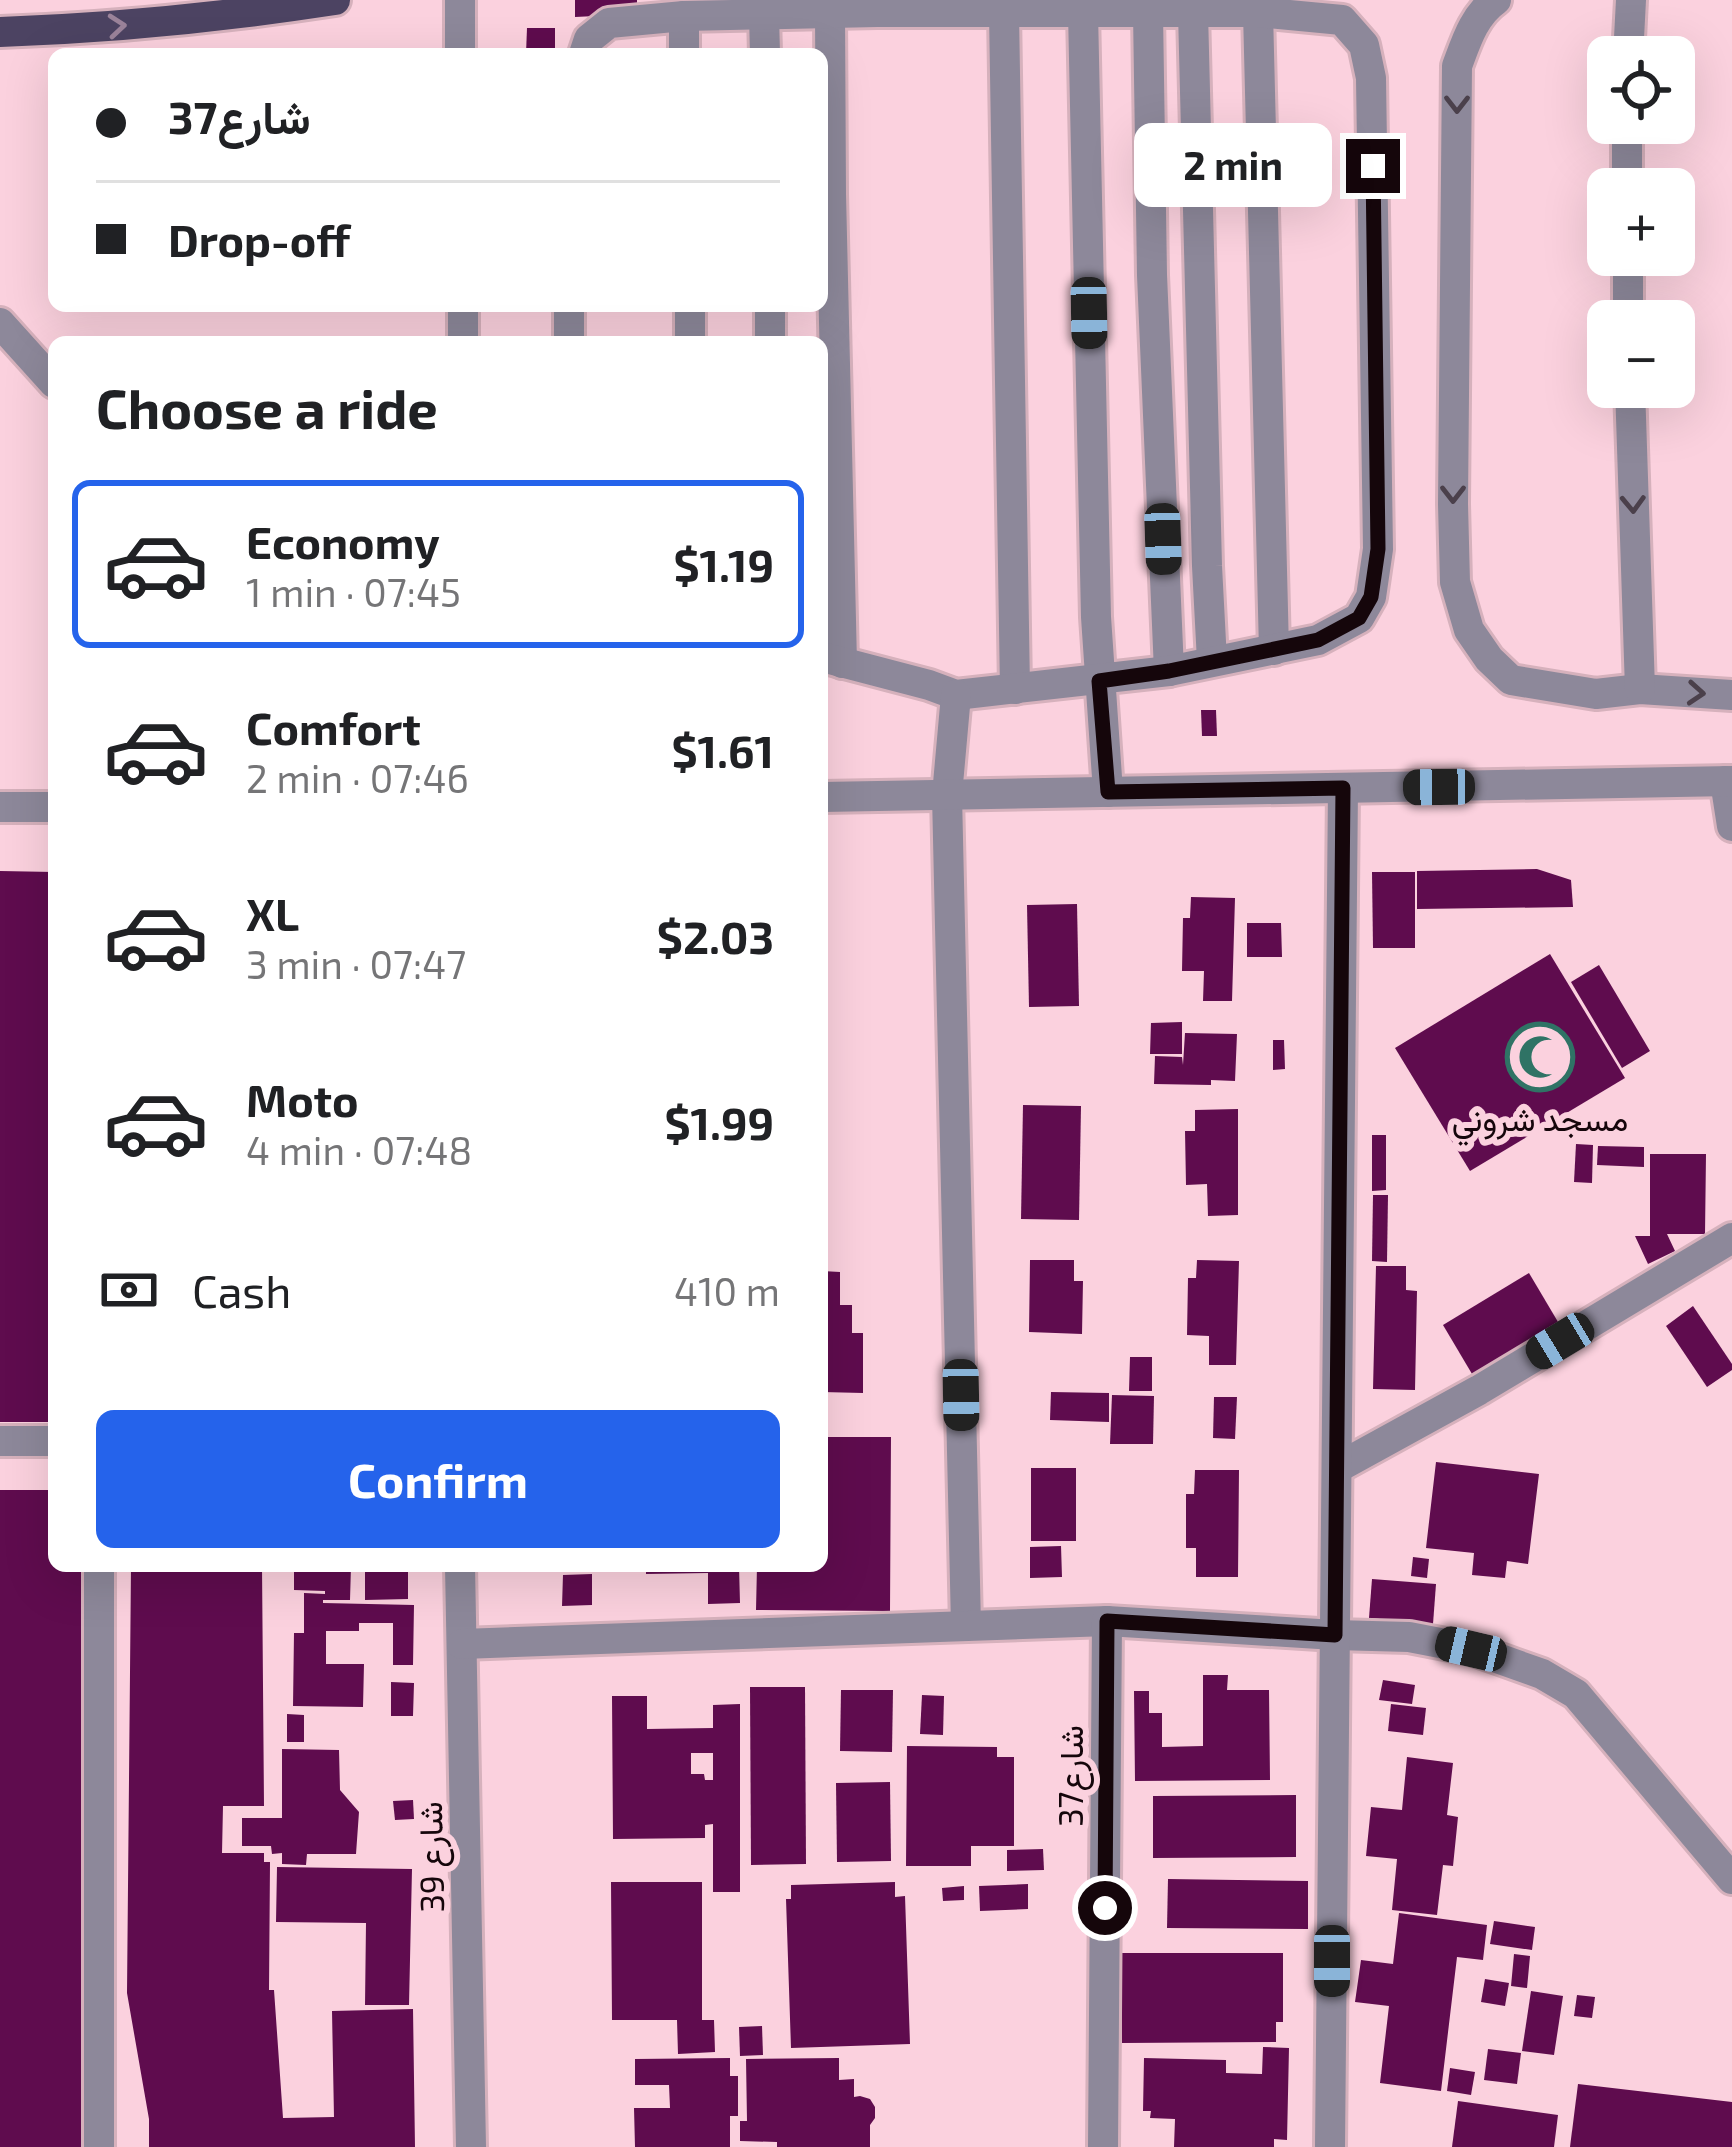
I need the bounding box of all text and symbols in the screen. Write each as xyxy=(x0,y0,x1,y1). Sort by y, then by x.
one-way arrow xyxy=(108,14,127,39)
map controls xyxy=(1587,36,1695,408)
button: locate xyxy=(1587,36,1695,144)
text: شارع37 xyxy=(168,89,311,143)
one-way arrow xyxy=(1444,95,1470,114)
callout: 2 min xyxy=(1133,124,1331,208)
route end xyxy=(1346,139,1400,193)
text: 2 min xyxy=(1183,141,1283,188)
button: + xyxy=(1587,168,1695,276)
text: Drop-off xyxy=(168,212,350,266)
car xyxy=(1070,277,1108,349)
button: − xyxy=(1587,300,1695,408)
text: Choose a ride xyxy=(96,375,438,440)
one-way arrow xyxy=(1440,486,1466,504)
one-way arrow xyxy=(1620,495,1646,514)
car xyxy=(1144,502,1182,576)
icon: car xyxy=(102,510,210,618)
text: Economy xyxy=(246,514,440,568)
text: $1.19 xyxy=(673,537,774,591)
text: 1 min · 07:45 xyxy=(246,568,461,615)
one-way arrow xyxy=(1687,679,1706,705)
icon: car xyxy=(102,696,210,804)
text: Comfort xyxy=(246,700,421,754)
text: $1.61 xyxy=(671,723,774,777)
text: 2 min · 07:46 xyxy=(246,754,469,801)
car xyxy=(1403,768,1475,806)
icon: car xyxy=(102,882,210,990)
text: XL xyxy=(246,886,299,940)
text: $2.03 xyxy=(657,909,774,963)
text: 3 min · 07:47 xyxy=(246,940,466,987)
mosque icon: مسجد شروني xyxy=(1505,1022,1575,1092)
icon: car xyxy=(102,1068,210,1176)
text: Moto xyxy=(246,1072,359,1126)
text: $1.99 xyxy=(664,1095,774,1149)
place label: مسجد شروني xyxy=(1452,1098,1628,1146)
text: 4 min · 07:48 xyxy=(246,1126,472,1173)
icon: cash xyxy=(96,1257,162,1323)
text: Cash xyxy=(192,1263,291,1317)
text: 410 m xyxy=(674,1267,780,1314)
car xyxy=(1520,1307,1600,1375)
car xyxy=(942,1359,980,1431)
button: Confirm xyxy=(96,1410,780,1548)
car xyxy=(1432,1623,1510,1675)
street label: شارع37 xyxy=(1050,1725,1094,1827)
street label: شارع 39 xyxy=(409,1801,455,1913)
route start xyxy=(1078,1881,1132,1935)
car xyxy=(1314,1925,1350,1997)

